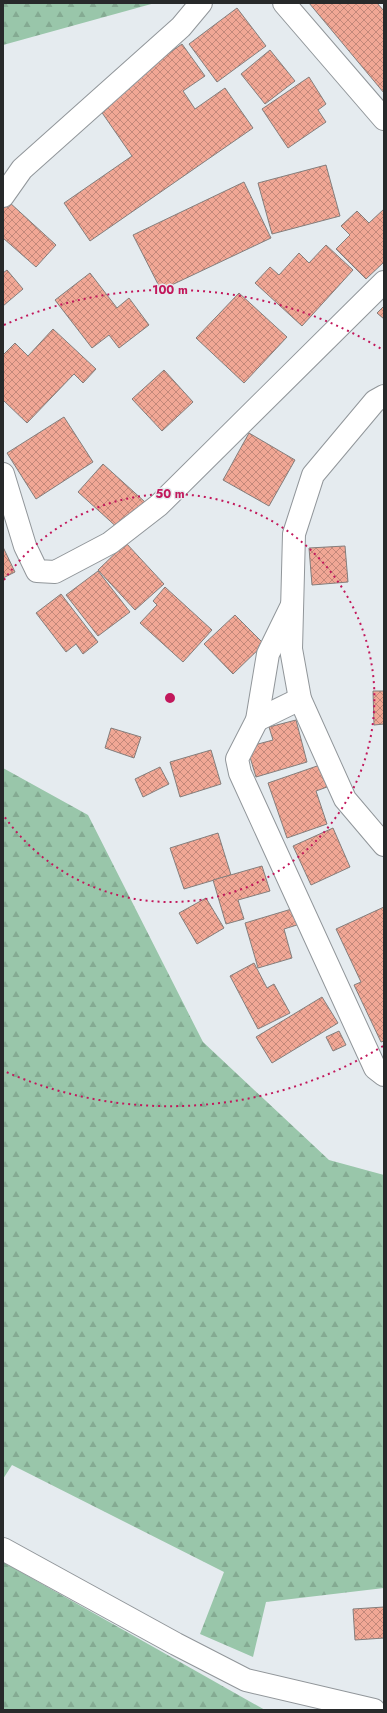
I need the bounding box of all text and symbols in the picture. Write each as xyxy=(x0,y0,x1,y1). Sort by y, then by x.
text: 100 m xyxy=(152,281,188,299)
text: 50 m xyxy=(155,485,185,503)
centre of rings xyxy=(163,691,177,705)

